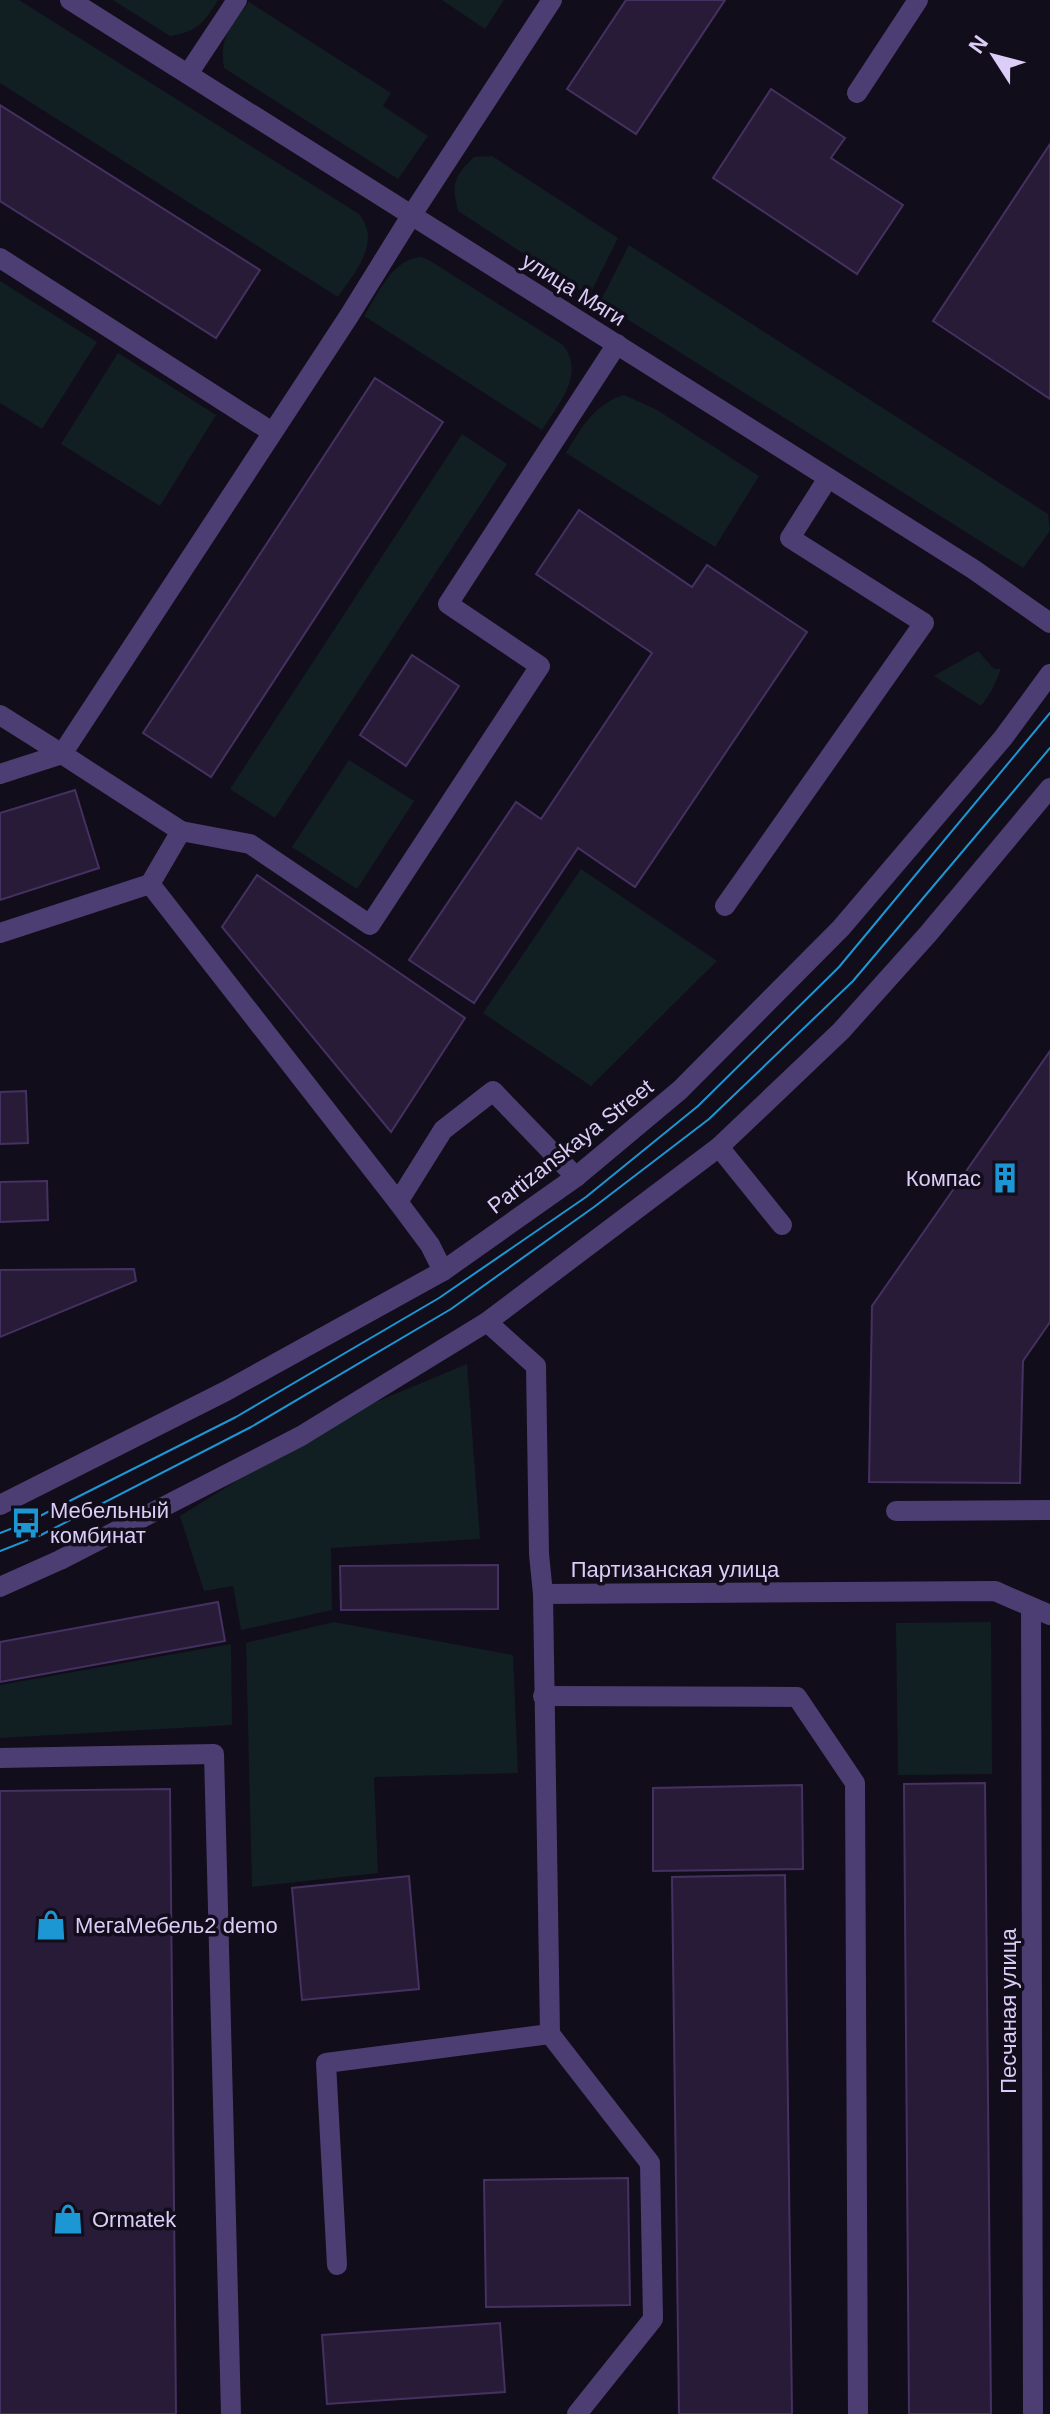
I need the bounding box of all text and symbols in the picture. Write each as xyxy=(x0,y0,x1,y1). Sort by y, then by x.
north arrow xyxy=(954,16,1034,96)
text: N xyxy=(963,31,993,58)
street label: улица Мяги xyxy=(517,248,630,331)
street label: Partizanskaya Street xyxy=(483,1074,658,1219)
building icon: Компас xyxy=(988,1161,1022,1195)
place label: Компас xyxy=(906,1166,981,1191)
place label: Мебельный комбинат xyxy=(50,1498,169,1548)
bus stop icon: Мебельный комбинат xyxy=(9,1506,43,1540)
street label: Партизанская улица xyxy=(571,1557,780,1582)
shop icon: МегаМебель2 demo xyxy=(34,1908,68,1942)
place label: МегаМебель2 demo xyxy=(75,1913,278,1938)
street label: Песчаная улица xyxy=(996,1928,1021,2094)
shop icon: Ormatek xyxy=(51,2202,85,2236)
place label: Ormatek xyxy=(92,2207,177,2232)

